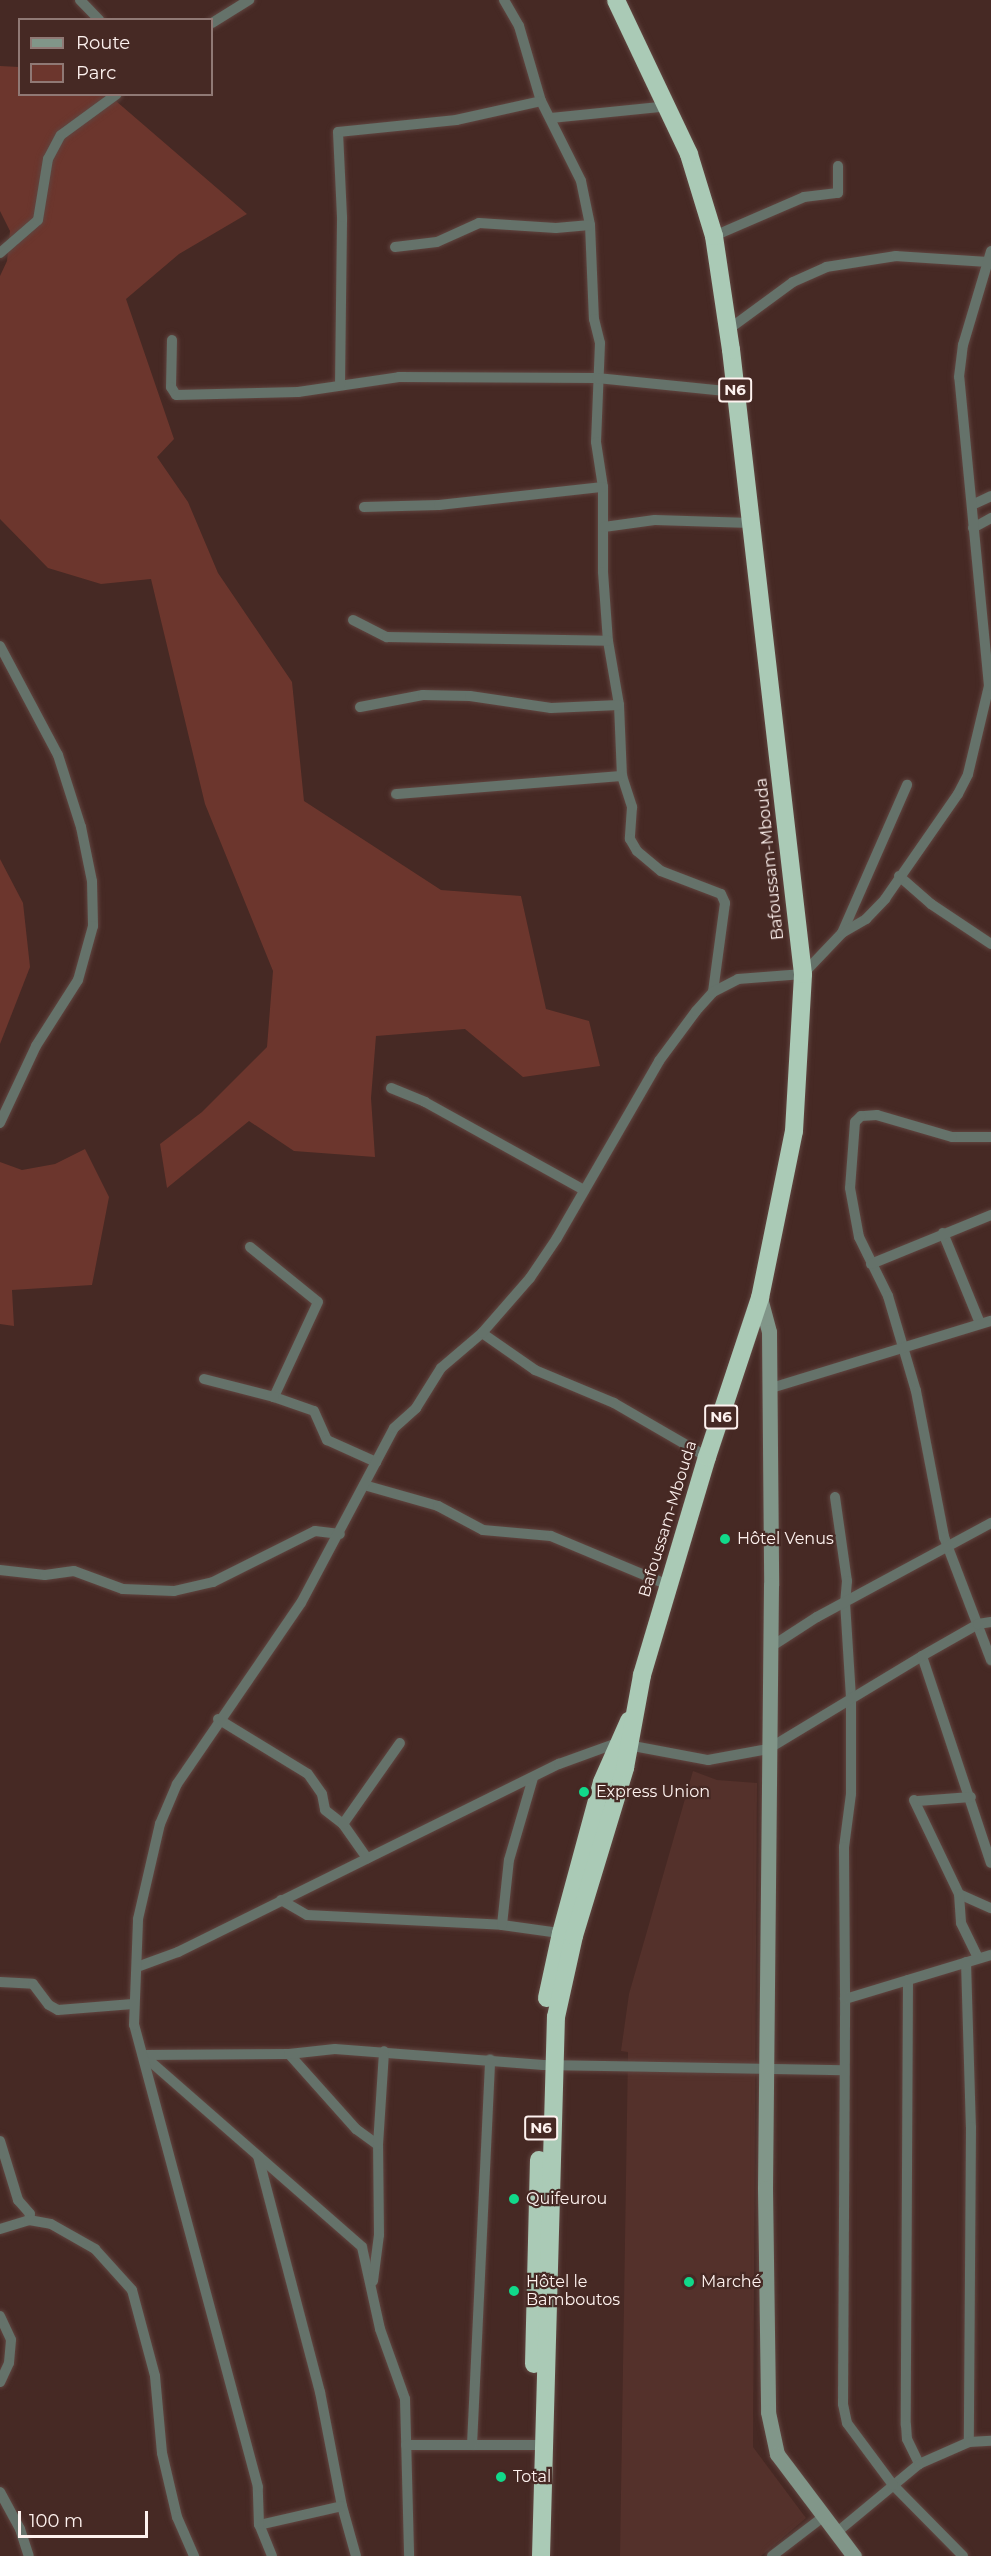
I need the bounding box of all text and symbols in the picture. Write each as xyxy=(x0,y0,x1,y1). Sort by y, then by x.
legend xyxy=(18,18,213,96)
text: Route xyxy=(76,32,130,54)
text: Parc xyxy=(76,62,116,84)
road number: N6 xyxy=(717,378,753,402)
street label: Bafoussam-Mbouda xyxy=(752,777,788,941)
road number: N6 xyxy=(703,1405,739,1429)
street label: Bafoussam-Mbouda xyxy=(635,1438,701,1600)
place label: Hôtel Venus xyxy=(737,1529,834,1549)
marker: Hôtel Venus xyxy=(718,1532,732,1546)
place label: Express Union xyxy=(596,1782,710,1802)
marker: Express Union xyxy=(577,1785,591,1799)
road number: N6 xyxy=(523,2116,559,2140)
place label: Quifeurou xyxy=(526,2189,607,2209)
marker: Quifeurou xyxy=(507,2192,521,2206)
place label: Hôtel le Bamboutos xyxy=(526,2272,620,2310)
place label: Marché xyxy=(701,2272,761,2292)
marker: Marché xyxy=(682,2275,696,2289)
marker: Hôtel le Bamboutos xyxy=(507,2284,521,2298)
place label: Total xyxy=(513,2467,551,2487)
marker: Total xyxy=(494,2470,508,2484)
scale bar xyxy=(21,2499,152,2537)
text: 100 m xyxy=(29,2510,83,2532)

